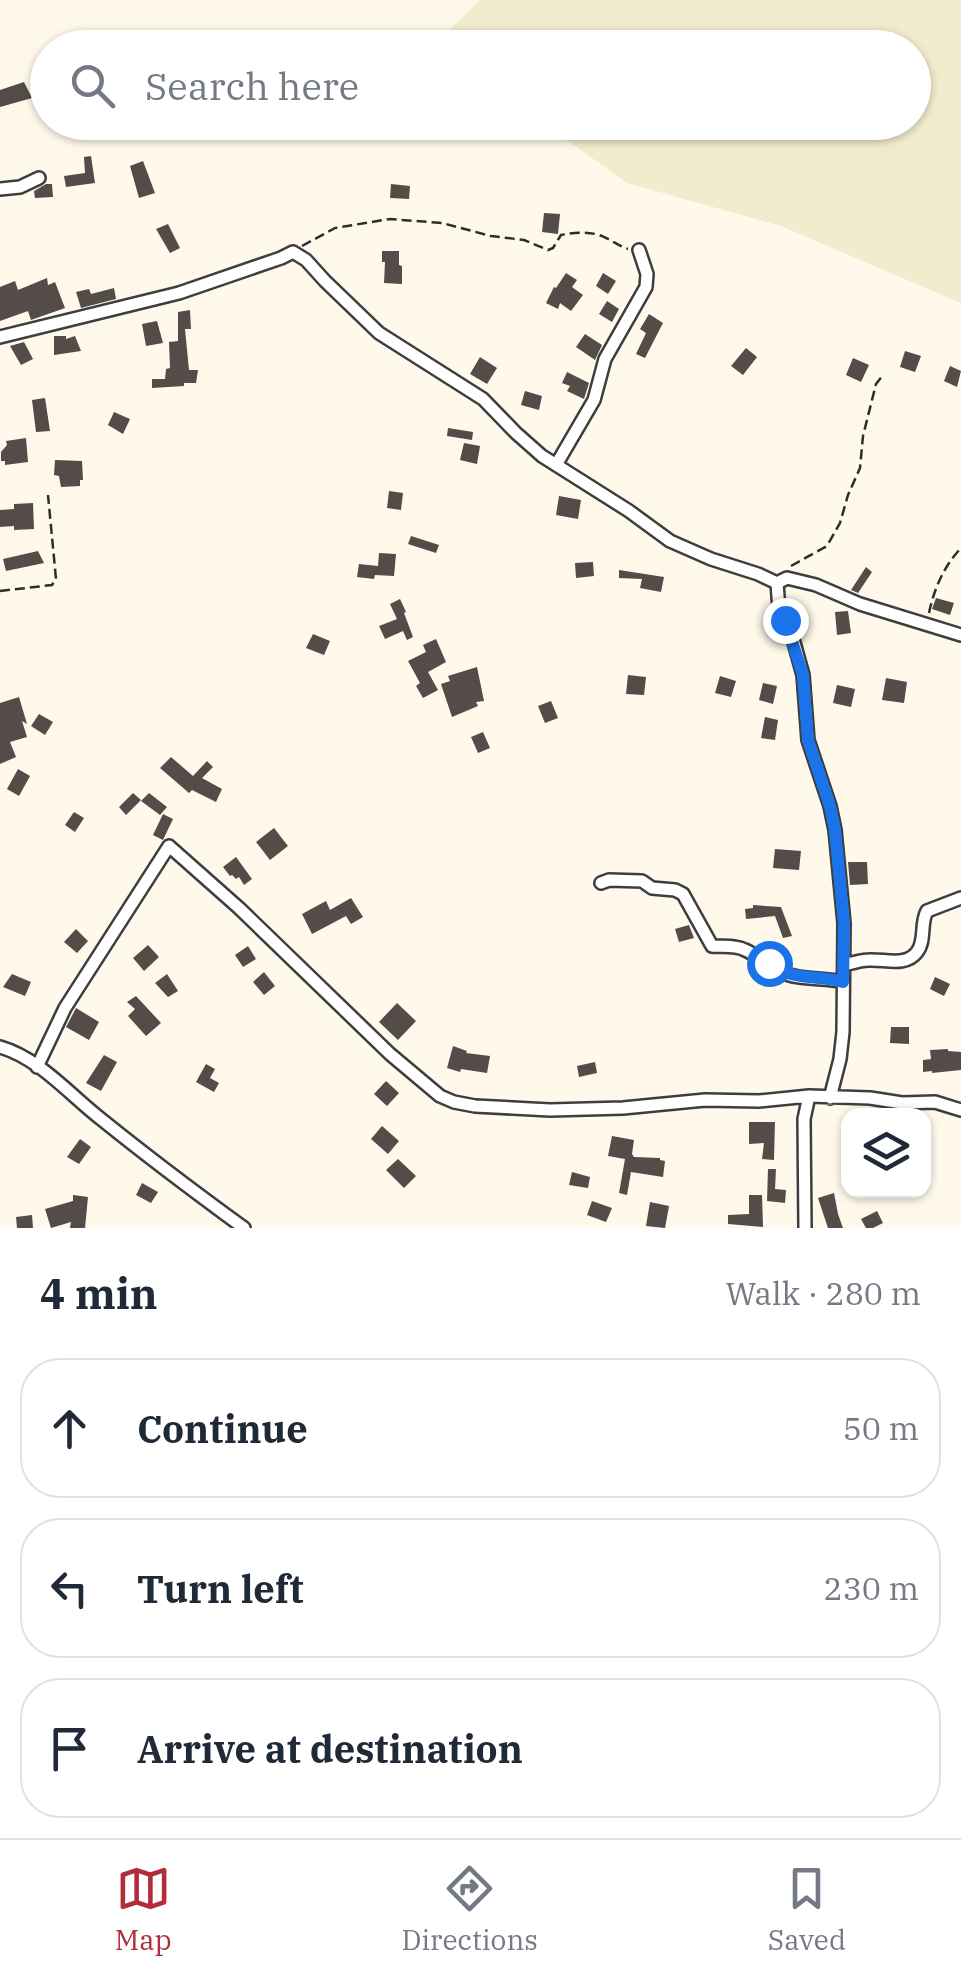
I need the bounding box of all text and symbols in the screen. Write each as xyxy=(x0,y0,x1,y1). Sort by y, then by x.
search box xyxy=(30,30,931,140)
icon: search xyxy=(65,58,120,113)
text: Search here xyxy=(145,61,359,110)
route end xyxy=(763,598,809,644)
route start xyxy=(747,941,793,987)
map controls xyxy=(841,1108,931,1198)
button: layers xyxy=(841,1108,931,1198)
text: 4 min xyxy=(40,1266,158,1321)
text: Walk · 280 m xyxy=(725,1272,921,1314)
icon: ahead xyxy=(42,1401,97,1456)
text: Continue xyxy=(137,1404,308,1453)
text: 50 m xyxy=(843,1407,919,1449)
icon: left xyxy=(42,1561,97,1616)
text: Turn left xyxy=(137,1564,304,1613)
text: 230 m xyxy=(823,1567,919,1609)
icon: arrive xyxy=(42,1721,97,1776)
text: Arrive at destination xyxy=(137,1724,523,1773)
tab: Map xyxy=(115,1861,172,1958)
tab: Directions xyxy=(401,1861,538,1958)
tab: Saved xyxy=(768,1861,846,1958)

